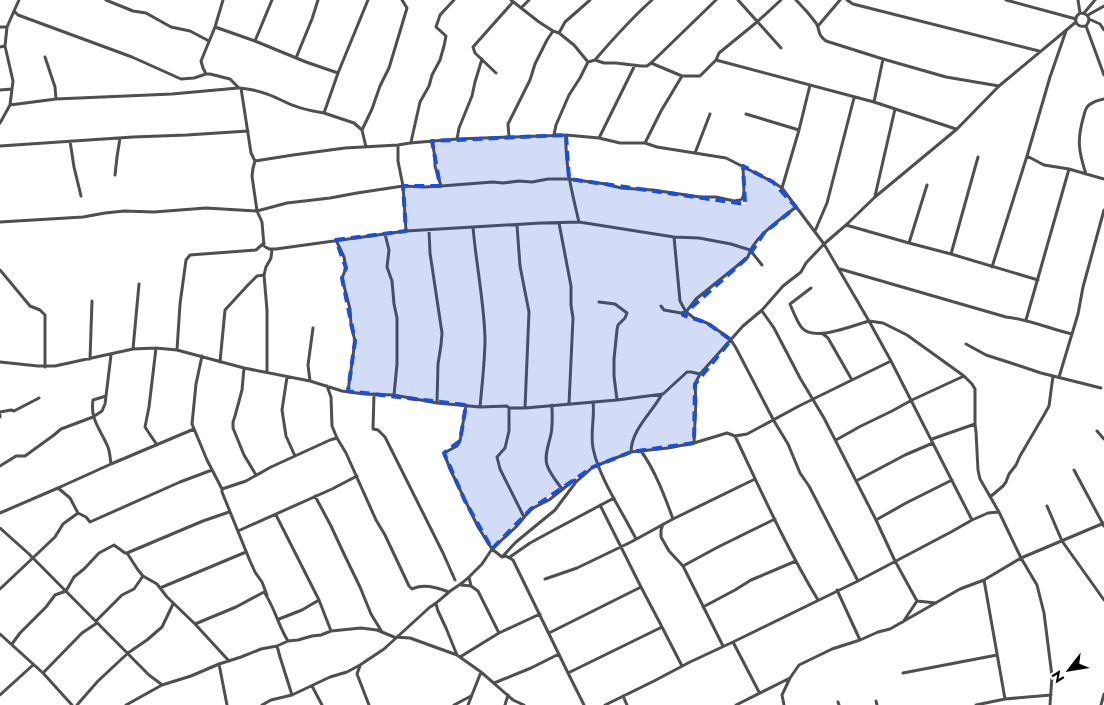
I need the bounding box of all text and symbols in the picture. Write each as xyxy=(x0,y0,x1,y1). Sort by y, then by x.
north arrow xyxy=(1044,645,1094,695)
text: N xyxy=(1046,667,1069,687)

